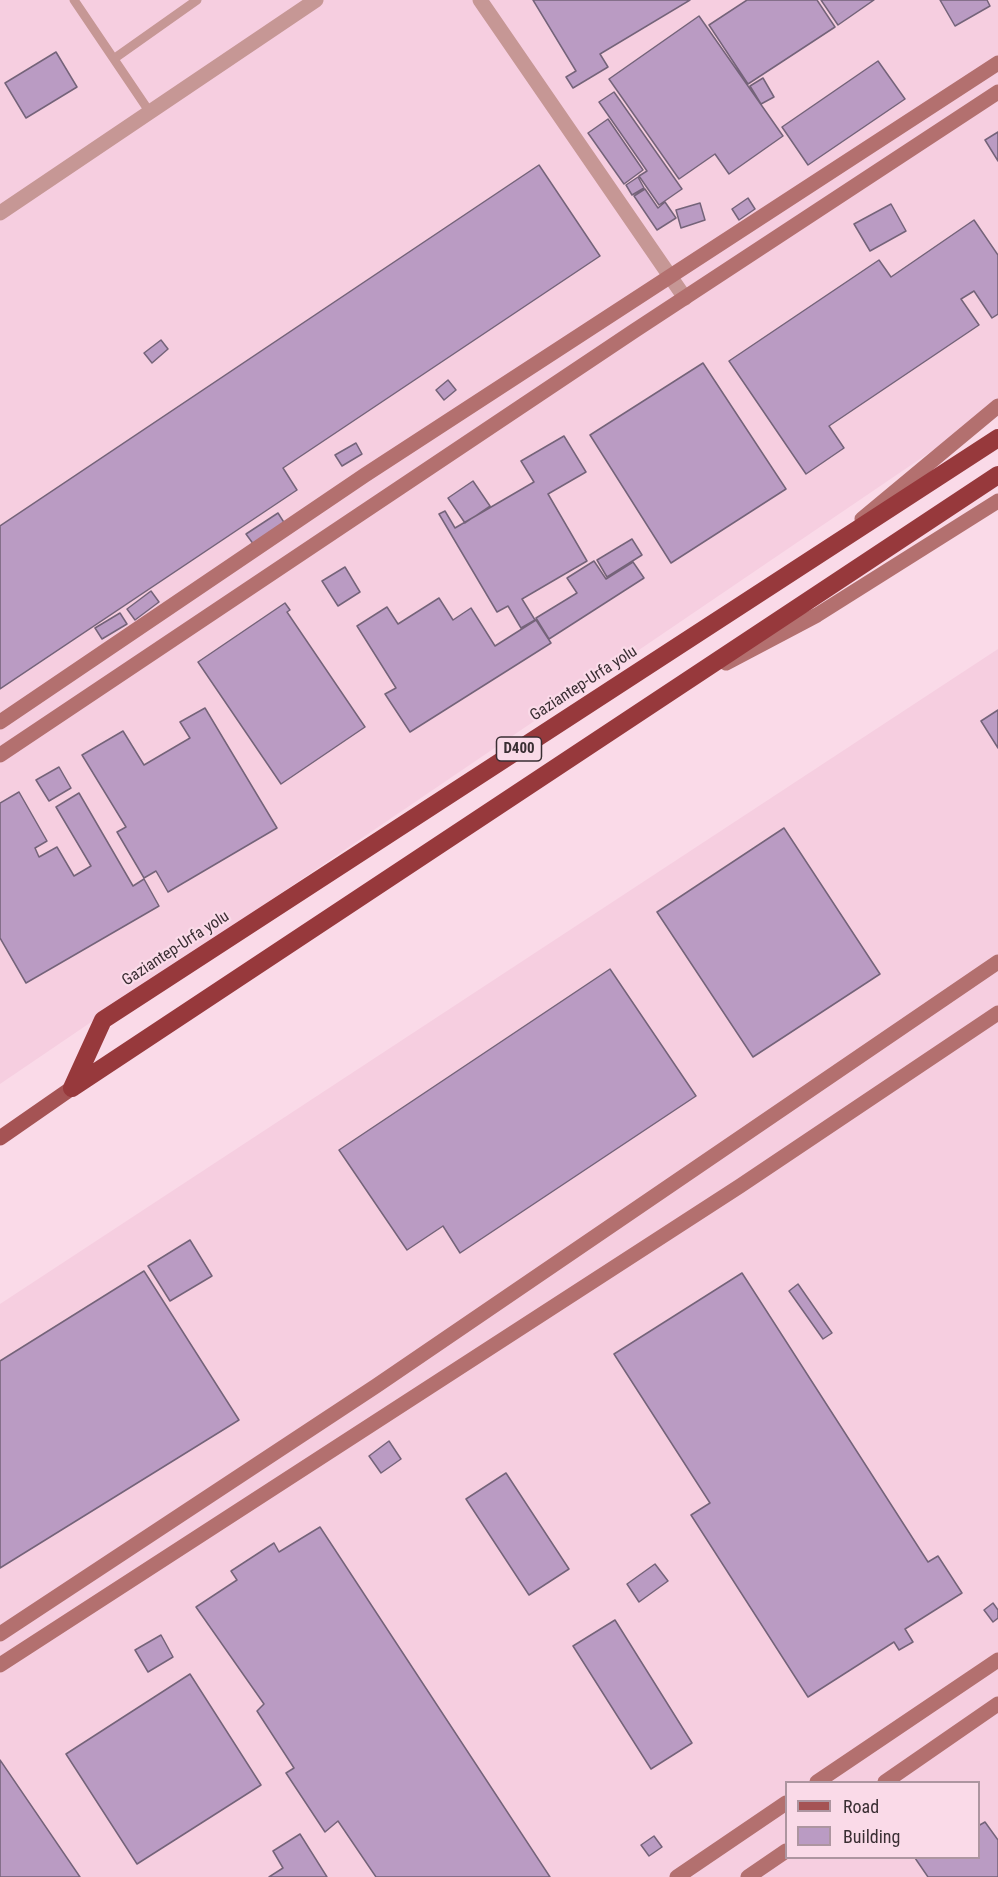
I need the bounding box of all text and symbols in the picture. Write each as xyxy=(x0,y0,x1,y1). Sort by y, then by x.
street label: Gaziantep-Urfa yolu xyxy=(527,642,641,726)
road number: D400 xyxy=(496,737,542,761)
street label: Gaziantep-Urfa yolu xyxy=(119,907,233,991)
legend xyxy=(785,1781,980,1859)
text: Road xyxy=(843,1796,879,1817)
text: Building xyxy=(843,1826,900,1847)

